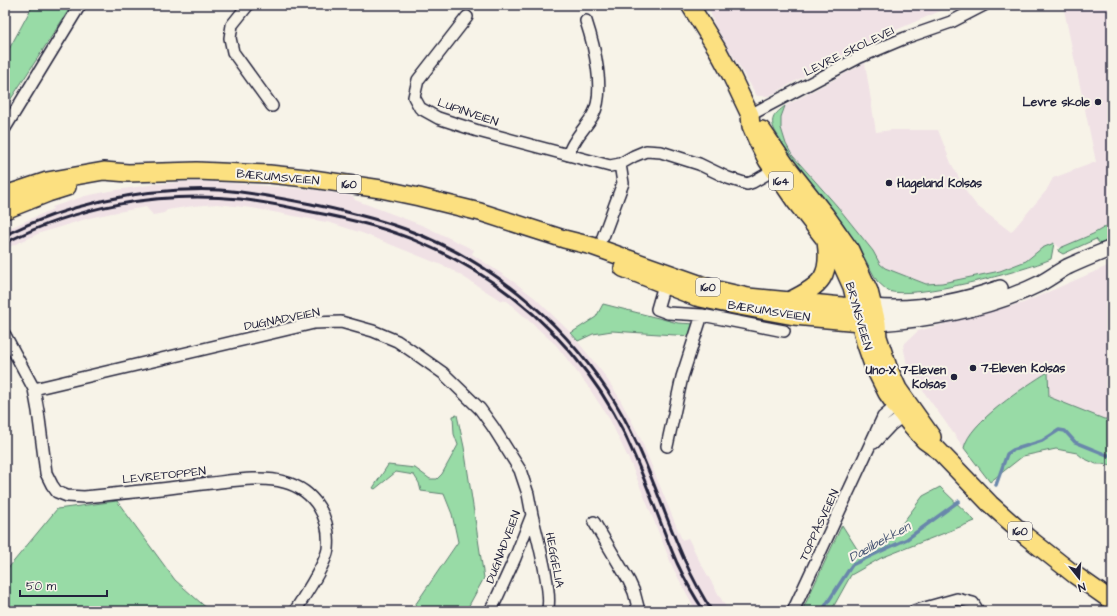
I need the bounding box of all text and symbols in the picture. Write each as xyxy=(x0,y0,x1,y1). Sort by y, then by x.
street label: LEVRE SKOLEVEI xyxy=(801,22,897,81)
street label: LUPINVEIEN xyxy=(435,94,501,131)
place label: Levre skole xyxy=(1023,94,1091,111)
marker: Levre skole xyxy=(1093,97,1103,107)
street label: BÆRUMSVEIEN xyxy=(236,165,321,190)
road number: 164 xyxy=(769,172,793,190)
road number: 160 xyxy=(337,175,361,193)
place label: Hageland Kolsås xyxy=(897,175,982,194)
marker: Hageland Kolsås xyxy=(884,178,894,188)
road number: 160 xyxy=(696,278,720,296)
street label: BRYNSVEIEN xyxy=(841,280,876,352)
street label: BÆRUMSVEIEN xyxy=(727,297,812,326)
street label: DUGNADVEIEN xyxy=(243,304,322,335)
place label: 7-Eleven Kolsås xyxy=(980,360,1065,377)
place label: Uno-X 7-Eleven Kolsås xyxy=(864,362,946,393)
marker: 7-Eleven Kolsås xyxy=(968,363,978,373)
marker: Uno-X 7-Eleven Kolsås xyxy=(949,372,959,382)
street label: LEVRETOPPEN xyxy=(121,463,207,488)
street label: TOPPÅSVEIEN xyxy=(795,486,844,564)
street label: DUGNADVEIEN xyxy=(482,508,525,586)
water label: Dælibekken xyxy=(845,517,915,566)
road number: 160 xyxy=(1008,522,1032,540)
street label: HEGGELIA xyxy=(541,531,568,589)
north arrow xyxy=(1059,558,1099,598)
scale bar xyxy=(20,572,107,598)
text: 50 m xyxy=(26,578,57,595)
text: N xyxy=(1076,579,1087,595)

